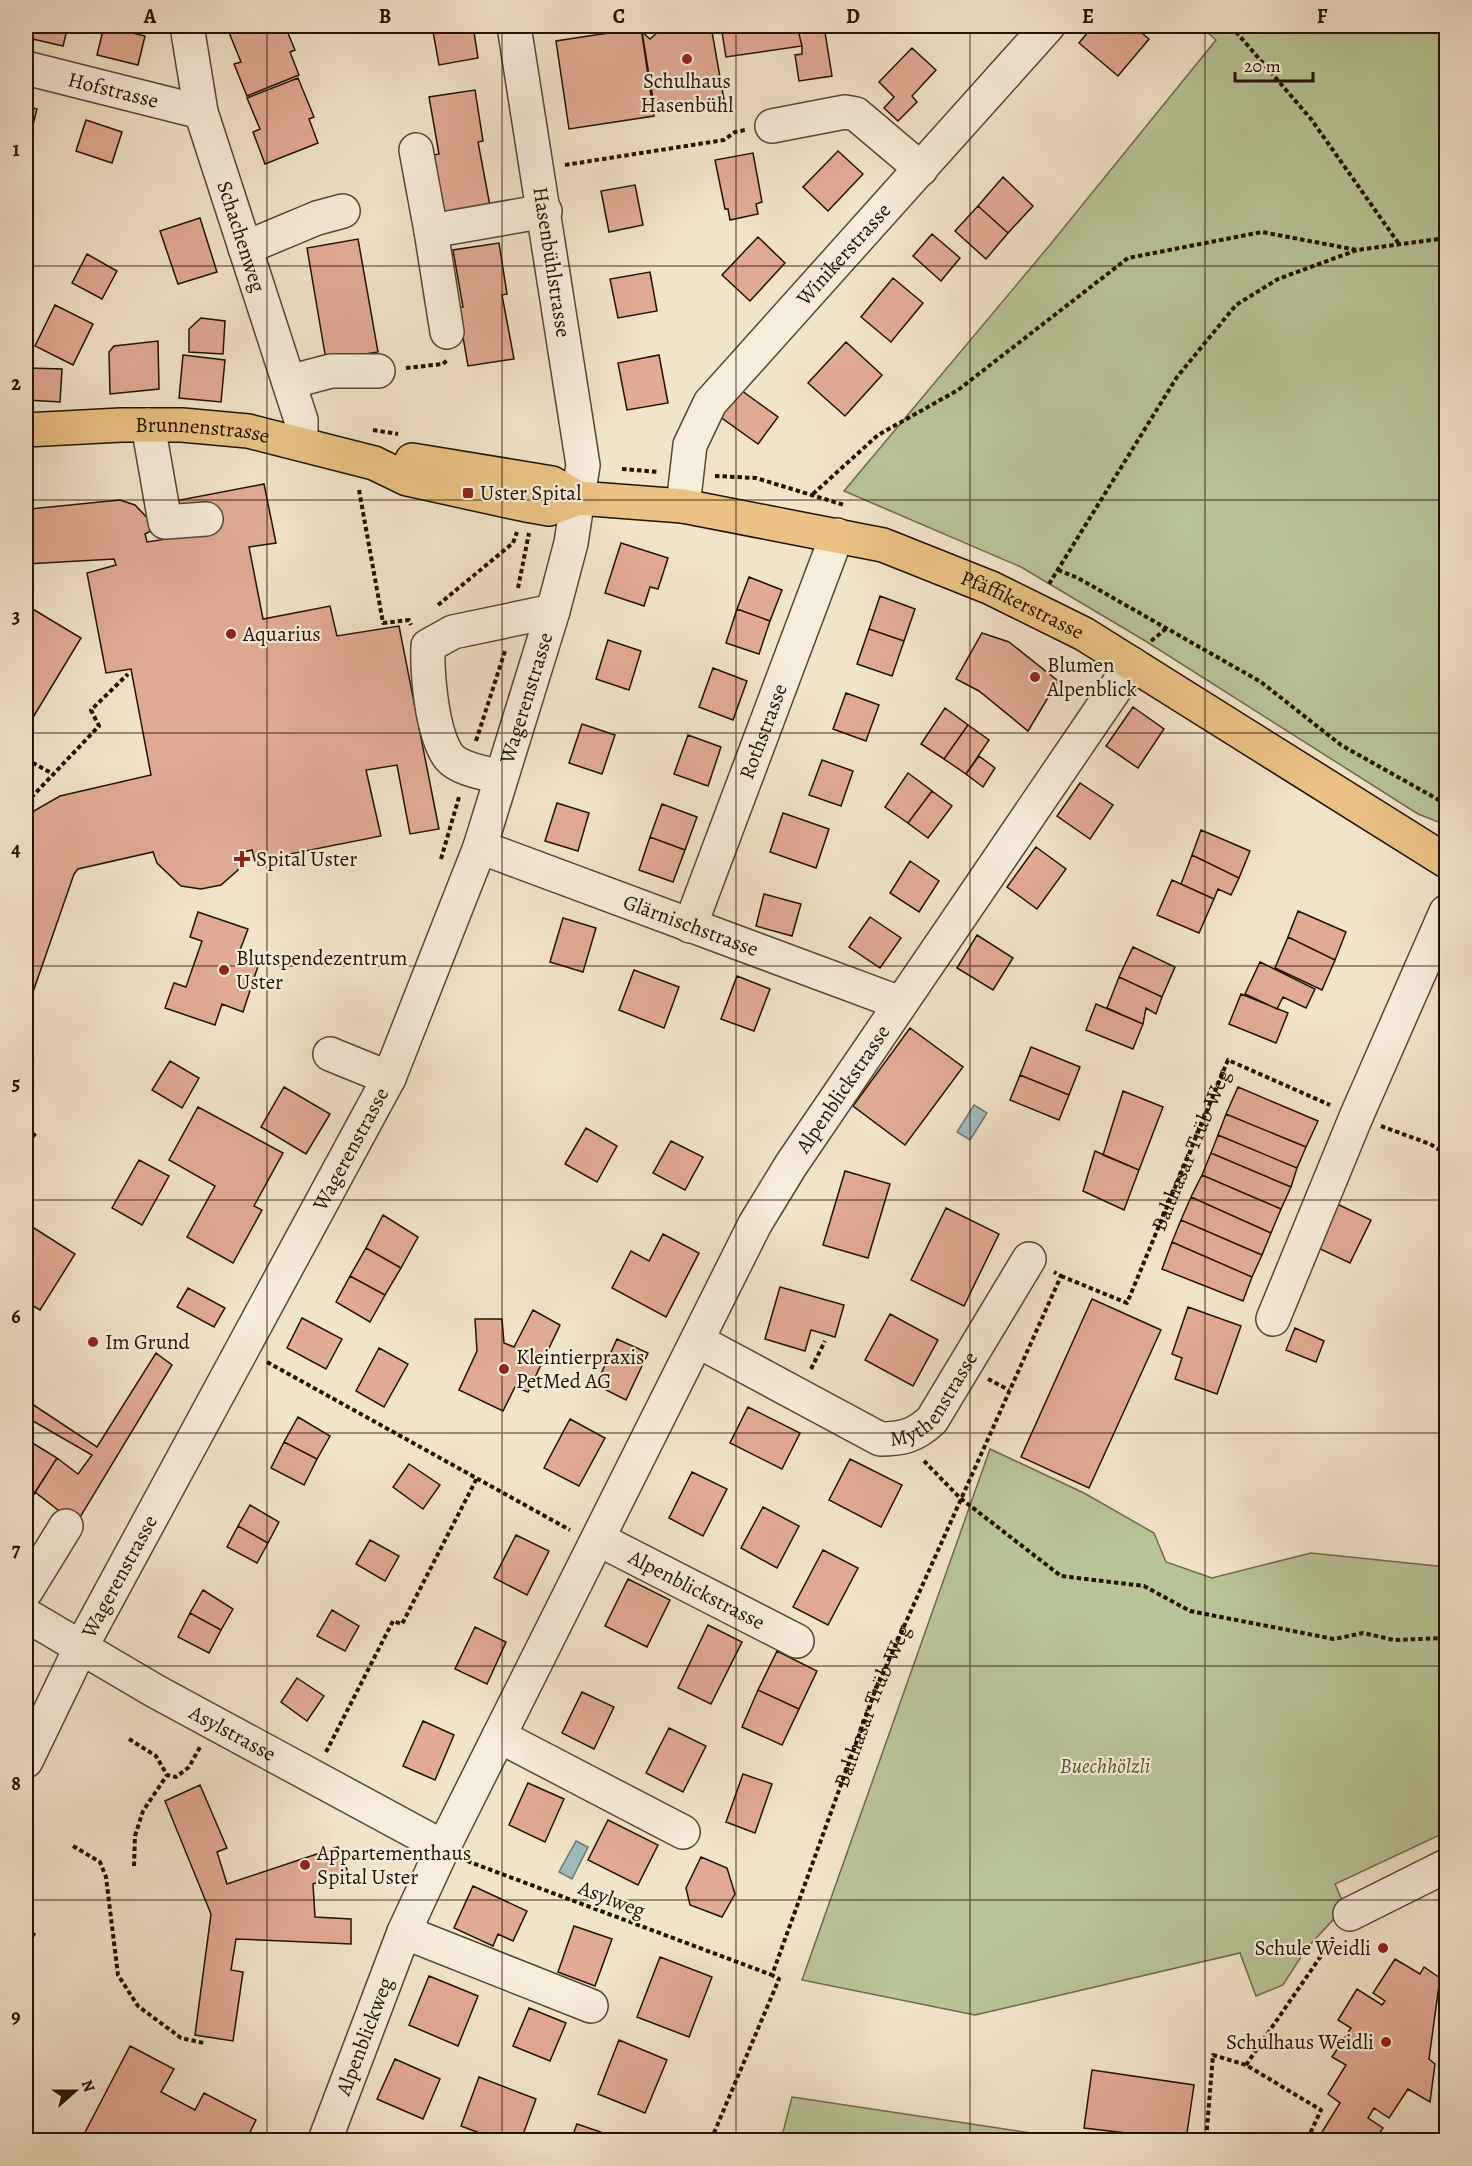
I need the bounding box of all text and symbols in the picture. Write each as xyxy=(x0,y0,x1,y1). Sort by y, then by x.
text: A xyxy=(143,3,157,30)
text: B xyxy=(379,3,391,30)
text: C xyxy=(613,3,625,30)
text: D xyxy=(846,3,860,30)
text: E xyxy=(1082,3,1094,30)
text: F xyxy=(1317,3,1328,30)
scale bar xyxy=(1235,45,1313,83)
marker: Schulhaus Hasenbühl xyxy=(680,52,694,66)
text: 20 m xyxy=(1244,54,1281,78)
street label: Hofstrasse xyxy=(65,65,161,115)
place label: Schulhaus Hasenbühl xyxy=(641,67,733,119)
text: 1 xyxy=(12,136,20,163)
street label: Schachenweg xyxy=(210,177,273,296)
street label: Hasenbühlstrasse xyxy=(526,185,578,339)
street label: Winikerstrasse xyxy=(789,197,897,312)
text: 2 xyxy=(11,370,21,397)
street label: Brunnenstrasse xyxy=(135,411,273,450)
place label: Uster Spital xyxy=(480,479,581,507)
marker: Uster Spital xyxy=(461,486,475,500)
street label: Pfäffikerstrasse xyxy=(957,563,1089,646)
text: 3 xyxy=(12,603,20,630)
place label: Aquarius xyxy=(242,620,321,648)
marker: Aquarius xyxy=(224,627,238,641)
street label: Wagerenstrasse xyxy=(492,629,560,768)
place label: Blumen Alpenblick xyxy=(1046,651,1138,703)
marker: Blumen Alpenblick xyxy=(1028,670,1042,684)
street label: Rothstrasse xyxy=(732,679,794,783)
text: 4 xyxy=(11,836,21,863)
place label: Spital Uster xyxy=(256,845,357,873)
marker: Spital Uster xyxy=(233,850,251,868)
street label: Glärnischstrasse xyxy=(619,887,762,963)
place label: Blutspendezentrum Uster xyxy=(236,944,407,996)
marker: Blutspendezentrum Uster xyxy=(217,963,231,977)
street label: Alpenblickstrasse xyxy=(789,1019,896,1159)
street label: Balthasar-Trüb-Weg xyxy=(1145,1064,1237,1235)
text: 5 xyxy=(12,1070,20,1097)
street label: Wagerenstrasse xyxy=(306,1082,395,1216)
text: 6 xyxy=(11,1303,21,1330)
place label: Im Grund xyxy=(105,1328,190,1356)
marker: Im Grund xyxy=(86,1335,100,1349)
place label: Kleintierpraxis PetMed AG xyxy=(516,1343,645,1395)
street label: Mythenstrasse xyxy=(888,1346,984,1453)
marker: Kleintierpraxis PetMed AG xyxy=(497,1362,511,1376)
street label: Wagerenstrasse xyxy=(74,1510,164,1644)
text: 7 xyxy=(12,1536,21,1563)
street label: Alpenblickstrasse xyxy=(623,1543,770,1636)
street label: Balthasar-Trüb-Weg xyxy=(827,1620,917,1791)
street label: Asylstrasse xyxy=(183,1698,281,1768)
park label: Buechhölzli xyxy=(1060,1752,1150,1780)
text: 8 xyxy=(11,1770,21,1797)
place label: Appartementhaus Spital Uster xyxy=(316,1839,471,1891)
marker: Appartementhaus Spital Uster xyxy=(298,1858,312,1872)
street label: Asylweg xyxy=(574,1873,650,1925)
place label: Schule Weidli xyxy=(1254,1934,1371,1962)
marker: Schule Weidli xyxy=(1376,1941,1390,1955)
street label: Alpenblickweg xyxy=(329,1973,400,2100)
text: 9 xyxy=(11,2003,21,2030)
place label: Schulhaus Weidli xyxy=(1226,2028,1374,2056)
marker: Schulhaus Weidli xyxy=(1379,2035,1393,2049)
north arrow xyxy=(45,2061,105,2121)
text: N xyxy=(76,2077,101,2096)

